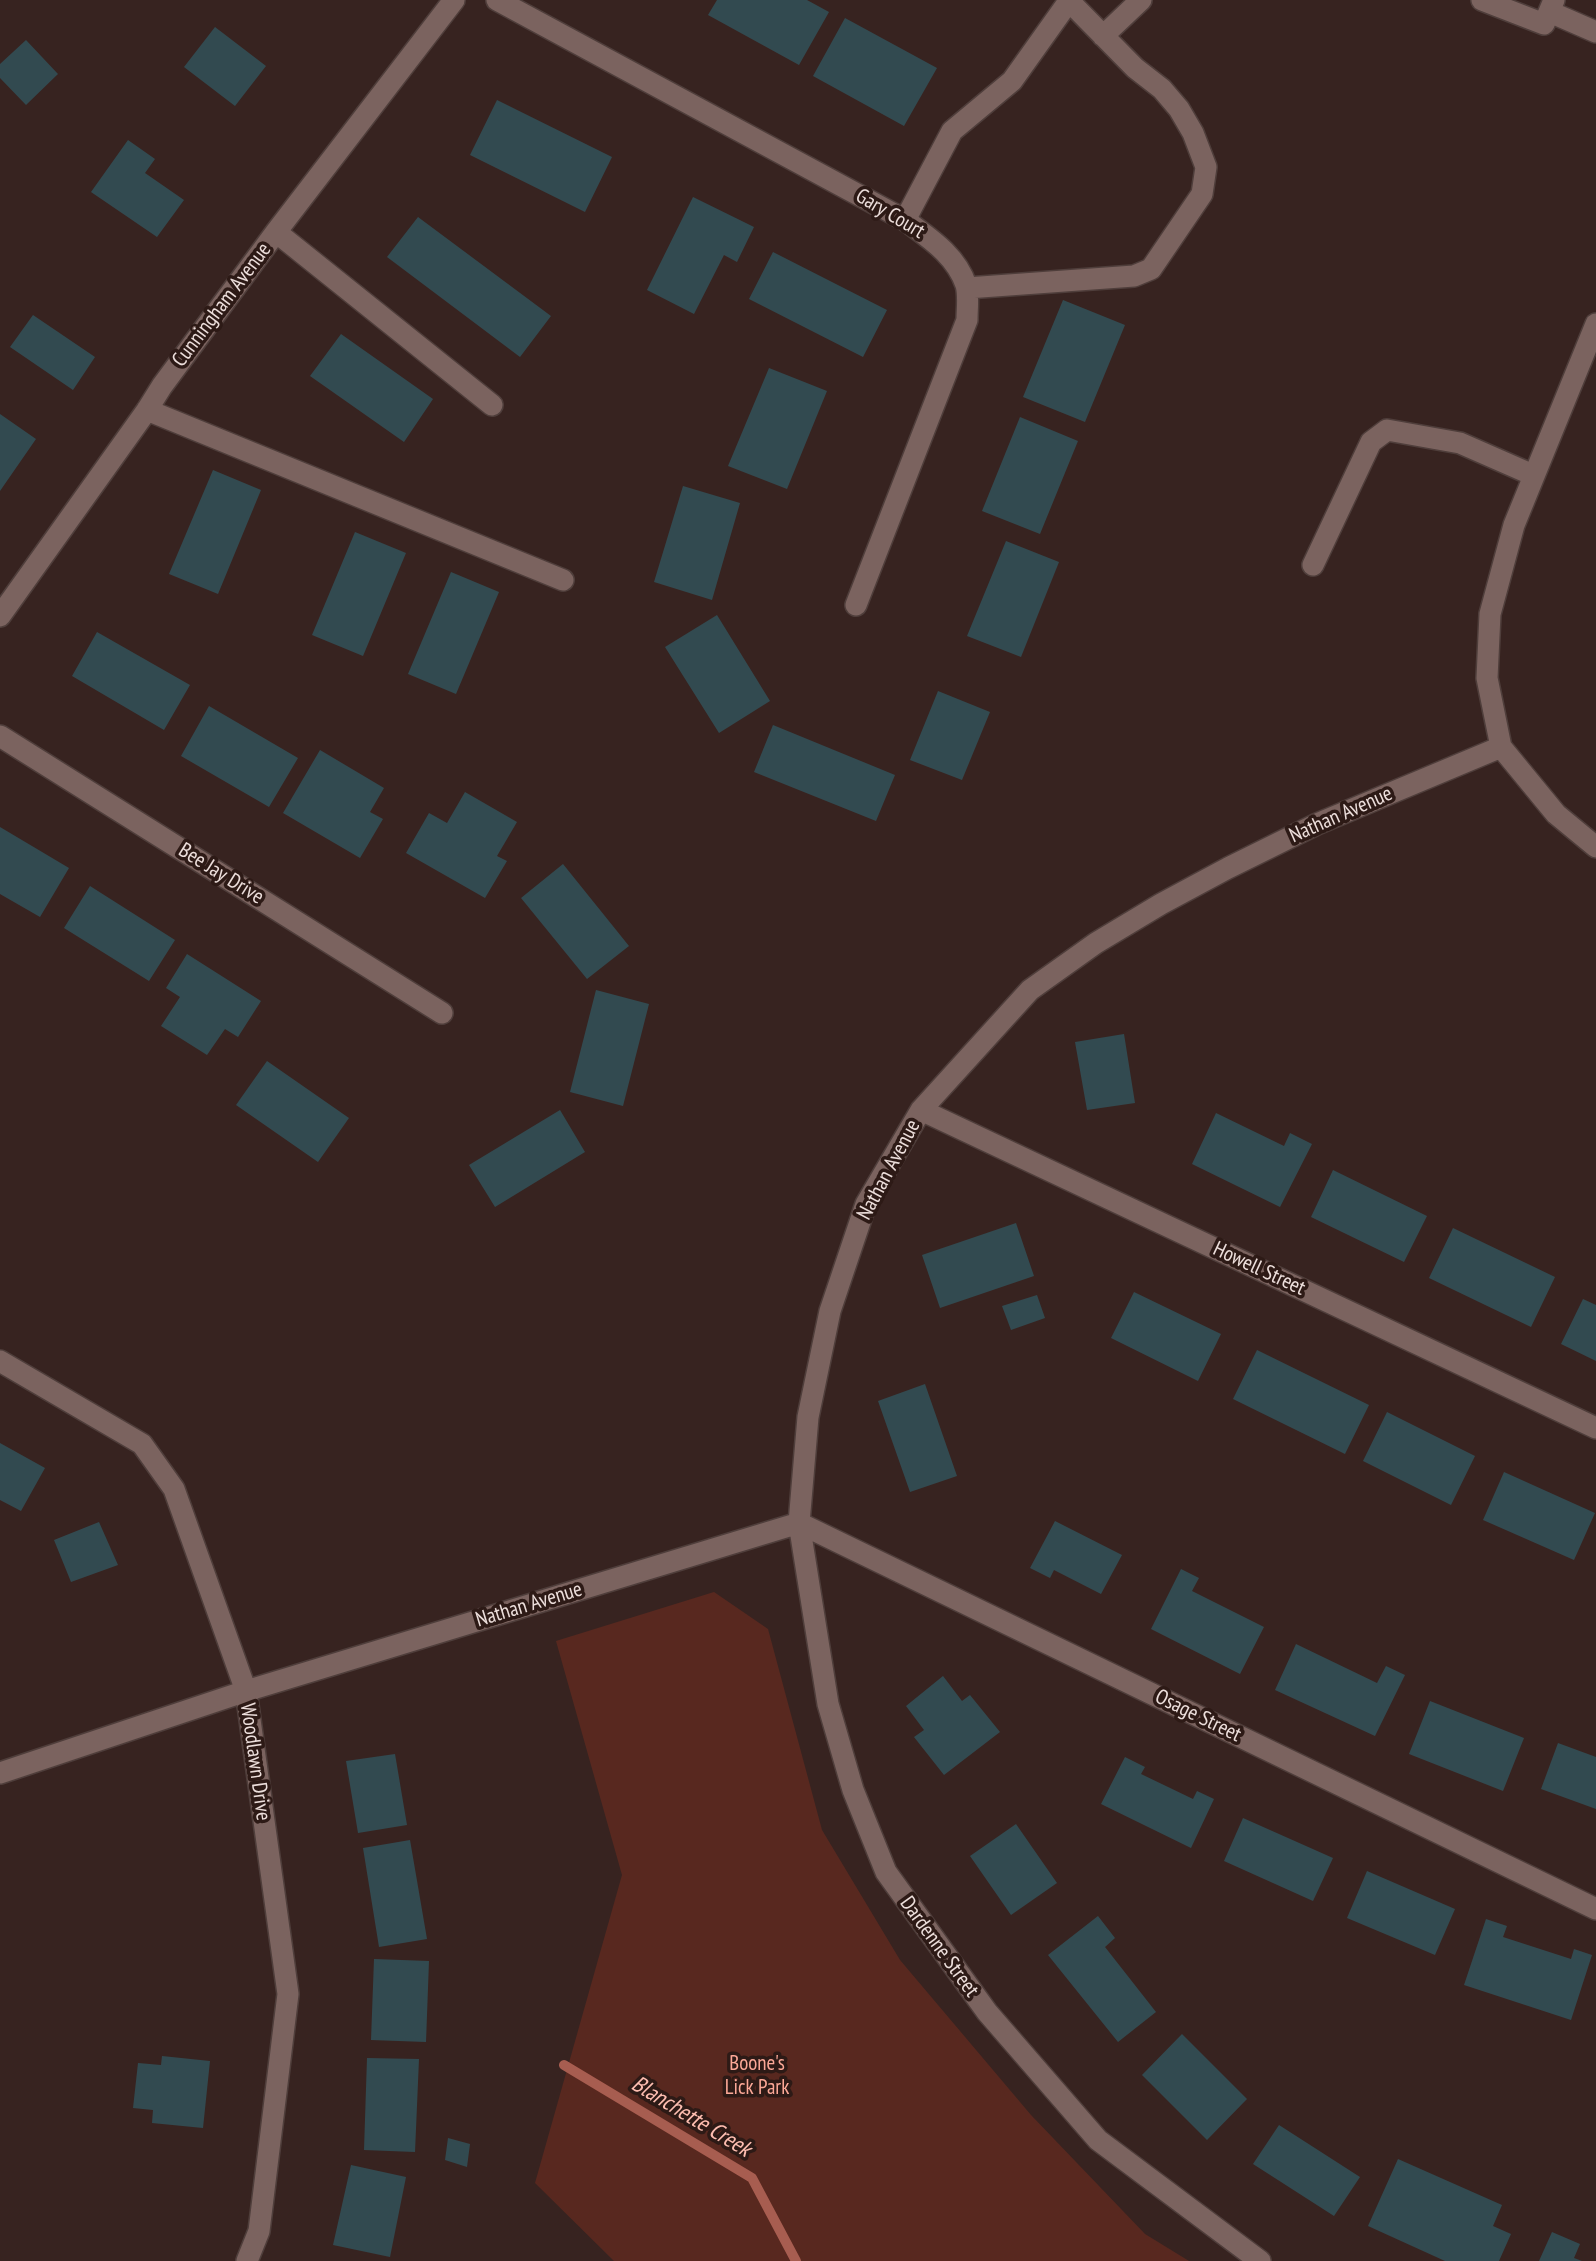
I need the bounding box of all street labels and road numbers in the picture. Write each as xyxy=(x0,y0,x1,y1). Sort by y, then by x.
street label: Gary Court xyxy=(851,184,929,244)
street label: Cunningham Avenue xyxy=(167,238,277,372)
street label: Nathan Avenue xyxy=(1286,781,1396,849)
street label: Bee Jay Drive xyxy=(174,838,268,910)
street label: Nathan Avenue xyxy=(852,1116,926,1224)
street label: Howell Street xyxy=(1209,1237,1309,1301)
street label: Nathan Avenue xyxy=(473,1577,585,1633)
street label: Osage Street xyxy=(1151,1684,1245,1748)
street label: Woodlawn Drive xyxy=(234,1702,276,1822)
street label: Dardenne Street xyxy=(894,1892,984,2002)

